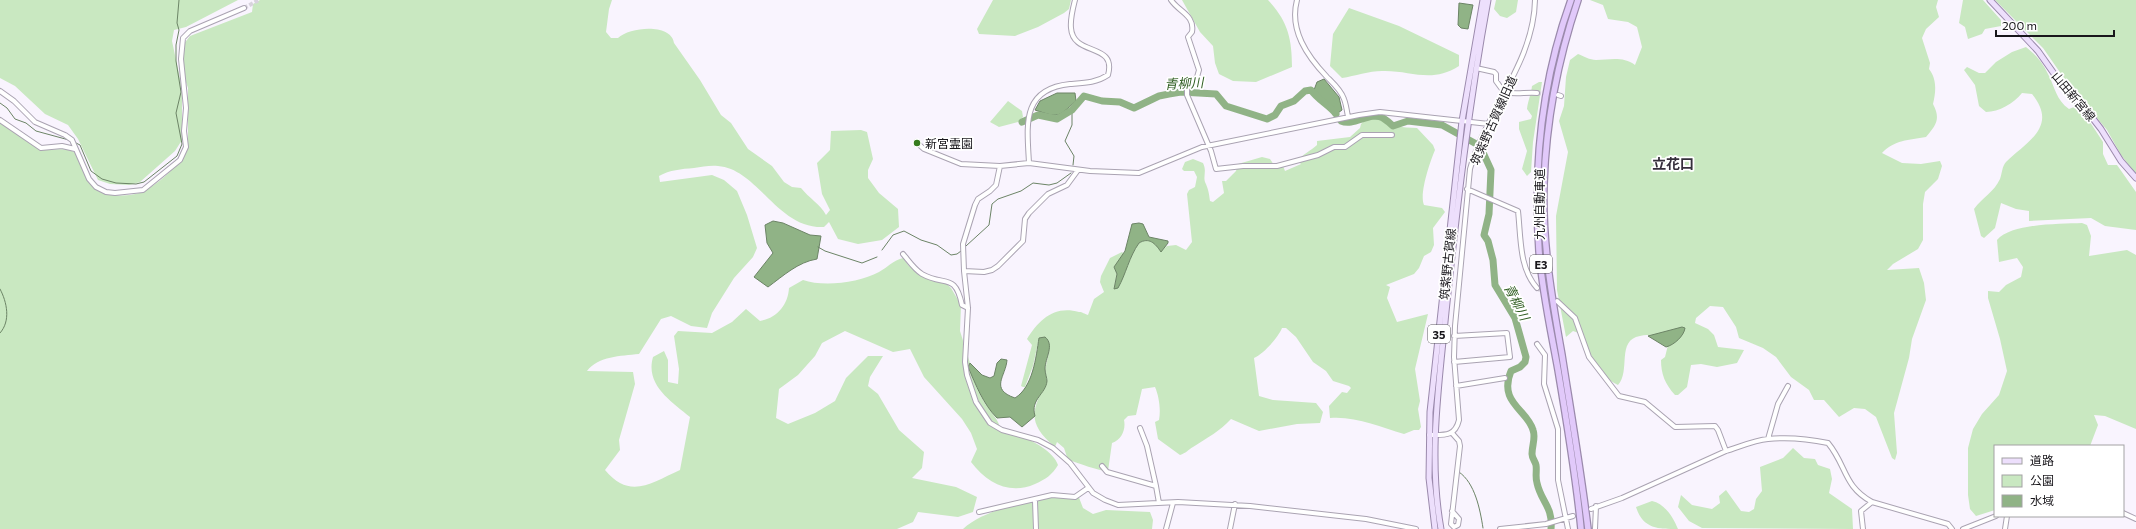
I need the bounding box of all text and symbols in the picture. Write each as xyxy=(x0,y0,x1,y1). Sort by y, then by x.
scale bar xyxy=(1996,12,2114,38)
text: 200 m xyxy=(2002,18,2037,32)
street label: 山田新宮線 xyxy=(2049,69,2099,123)
street label: 筑紫野古賀線旧道 xyxy=(1467,73,1519,167)
water label: 青柳川 xyxy=(1164,74,1206,92)
place label: 新宮霊園 xyxy=(925,136,973,150)
marker: 新宮霊園 xyxy=(912,138,922,148)
district label: 立花口 xyxy=(1652,155,1694,172)
street label: 九州自動車道 xyxy=(1532,168,1546,240)
street label: 筑紫野古賀線 xyxy=(1436,227,1458,301)
road number: E3 xyxy=(1530,255,1552,273)
water label: 青柳川 xyxy=(1501,281,1534,325)
road number: 35 xyxy=(1428,325,1450,343)
legend xyxy=(1994,445,2124,517)
text: 道路 xyxy=(2030,453,2054,467)
text: 公園 xyxy=(2030,473,2054,487)
text: 水域 xyxy=(2030,493,2054,507)

